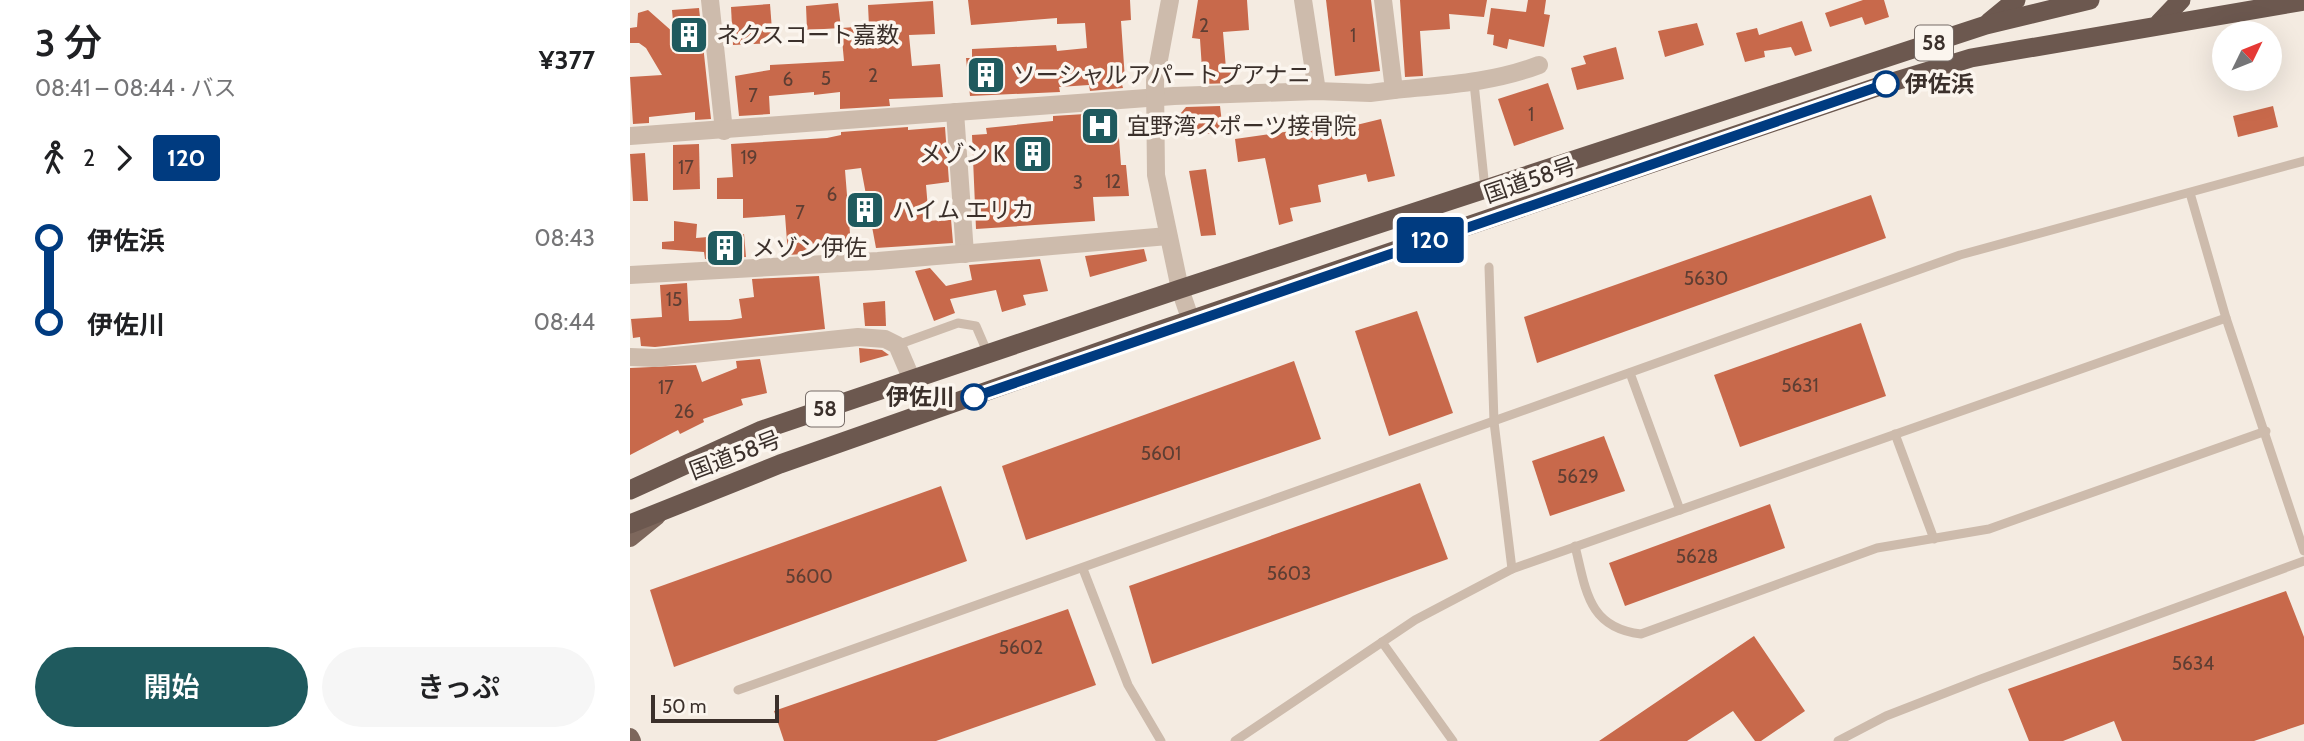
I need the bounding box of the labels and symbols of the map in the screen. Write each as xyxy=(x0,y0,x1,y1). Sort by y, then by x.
building icon: ネクスコート嘉数 xyxy=(668,14,710,56)
house number: 2 xyxy=(1199,14,1209,37)
place label: ネクスコート嘉数 xyxy=(716,21,899,49)
north arrow xyxy=(2212,21,2282,91)
house number: 1 xyxy=(1350,24,1356,47)
road number: 58 xyxy=(1915,26,1953,60)
building icon: ソーシャルアパートプアナニ xyxy=(965,54,1007,96)
place label: ソーシャルアパートプアナニ xyxy=(1013,61,1311,89)
house number: 2 xyxy=(868,64,878,87)
house number: 5 xyxy=(821,67,831,90)
house number: 6 xyxy=(783,68,793,91)
place label: 伊佐浜 xyxy=(1905,70,1974,98)
marker: 伊佐浜 xyxy=(1873,71,1899,97)
house number: 7 xyxy=(748,84,758,107)
house number: 1 xyxy=(1528,103,1534,126)
hospital icon: 宜野湾スポーツ接骨院 xyxy=(1079,105,1121,147)
place label: 宜野湾スポーツ接骨院 xyxy=(1127,112,1357,140)
building icon: メゾン K xyxy=(1012,133,1054,175)
place label: メゾン K xyxy=(919,140,1006,168)
house number: 19 xyxy=(741,146,758,169)
street label: 国道58号 xyxy=(1480,151,1580,209)
house number: 17 xyxy=(678,156,694,179)
house number: 12 xyxy=(1105,170,1121,193)
house number: 3 xyxy=(1073,171,1083,194)
house number: 6 xyxy=(827,183,837,206)
building icon: ハイム エリカ xyxy=(844,189,886,231)
place label: ハイム エリカ xyxy=(892,196,1034,224)
house number: 7 xyxy=(795,201,805,224)
line badge: 120 xyxy=(1390,217,1470,263)
building icon: メゾン伊佐 xyxy=(704,227,746,269)
place label: メゾン伊佐 xyxy=(752,234,867,262)
house number: 5630 xyxy=(1684,267,1728,290)
house number: 15 xyxy=(666,288,682,311)
house number: 5631 xyxy=(1781,374,1819,397)
house number: 17 xyxy=(658,376,674,399)
place label: 伊佐川 xyxy=(886,383,955,411)
marker: 伊佐川 xyxy=(961,384,987,410)
road number: 58 xyxy=(806,392,844,426)
house number: 26 xyxy=(674,400,694,423)
street label: 国道58号 xyxy=(685,425,785,485)
house number: 5601 xyxy=(1141,442,1181,465)
house number: 5629 xyxy=(1557,465,1599,488)
house number: 5628 xyxy=(1676,545,1718,568)
house number: 5603 xyxy=(1267,562,1311,585)
house number: 5600 xyxy=(785,565,833,588)
house number: 5602 xyxy=(999,636,1043,659)
house number: 5634 xyxy=(2172,652,2214,675)
scale bar xyxy=(651,692,779,724)

